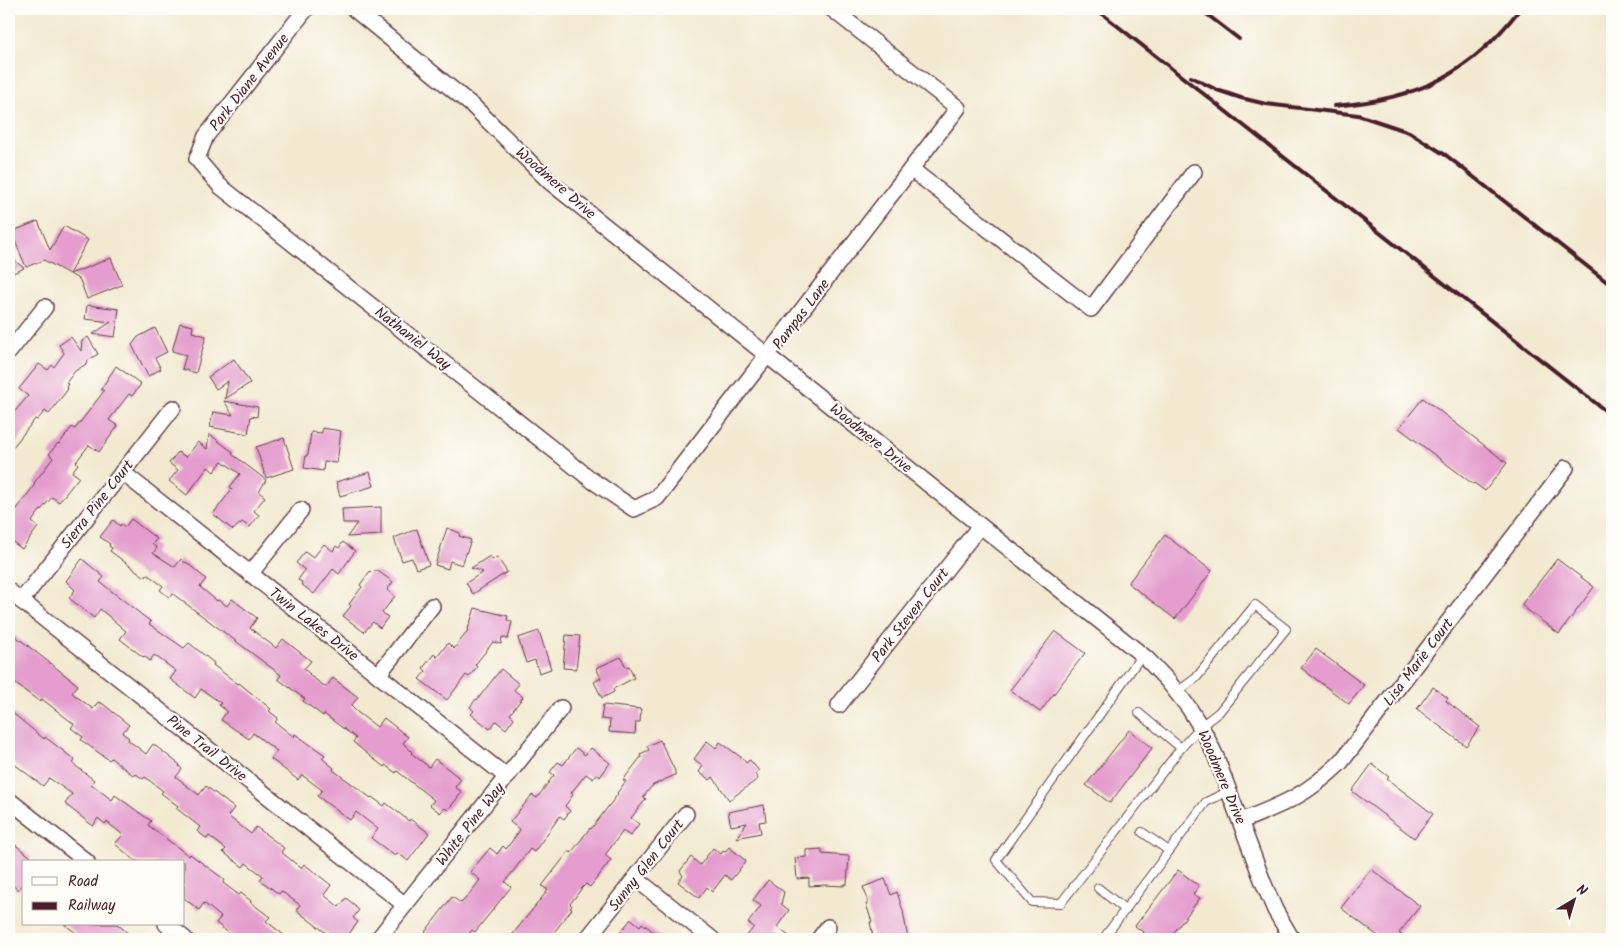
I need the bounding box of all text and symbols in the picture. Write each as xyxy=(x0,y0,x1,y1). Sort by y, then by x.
street label: Park Diane Avenue xyxy=(204,28,296,137)
street label: Woodmere Drive xyxy=(510,142,601,226)
street label: Pampas Lane xyxy=(767,274,837,355)
street label: Nathaniel Way xyxy=(369,301,457,377)
street label: Woodmere Drive xyxy=(824,398,917,480)
street label: Sierra Pine Court xyxy=(55,455,140,554)
street label: Park Steven Court xyxy=(866,563,956,668)
street label: Twin Lakes Drive xyxy=(263,582,364,668)
street label: Lisa Marie Court xyxy=(1378,613,1460,712)
street label: Pine Trail Drive xyxy=(161,709,252,788)
street label: Woodmere Drive xyxy=(1190,726,1252,829)
street label: White Pine Way xyxy=(430,777,512,871)
street label: Sunny Glen Court xyxy=(603,814,691,917)
legend xyxy=(22,860,185,926)
text: Road xyxy=(68,870,99,894)
north arrow xyxy=(1548,876,1598,926)
text: N xyxy=(1571,879,1592,902)
text: Railway xyxy=(68,894,116,918)

